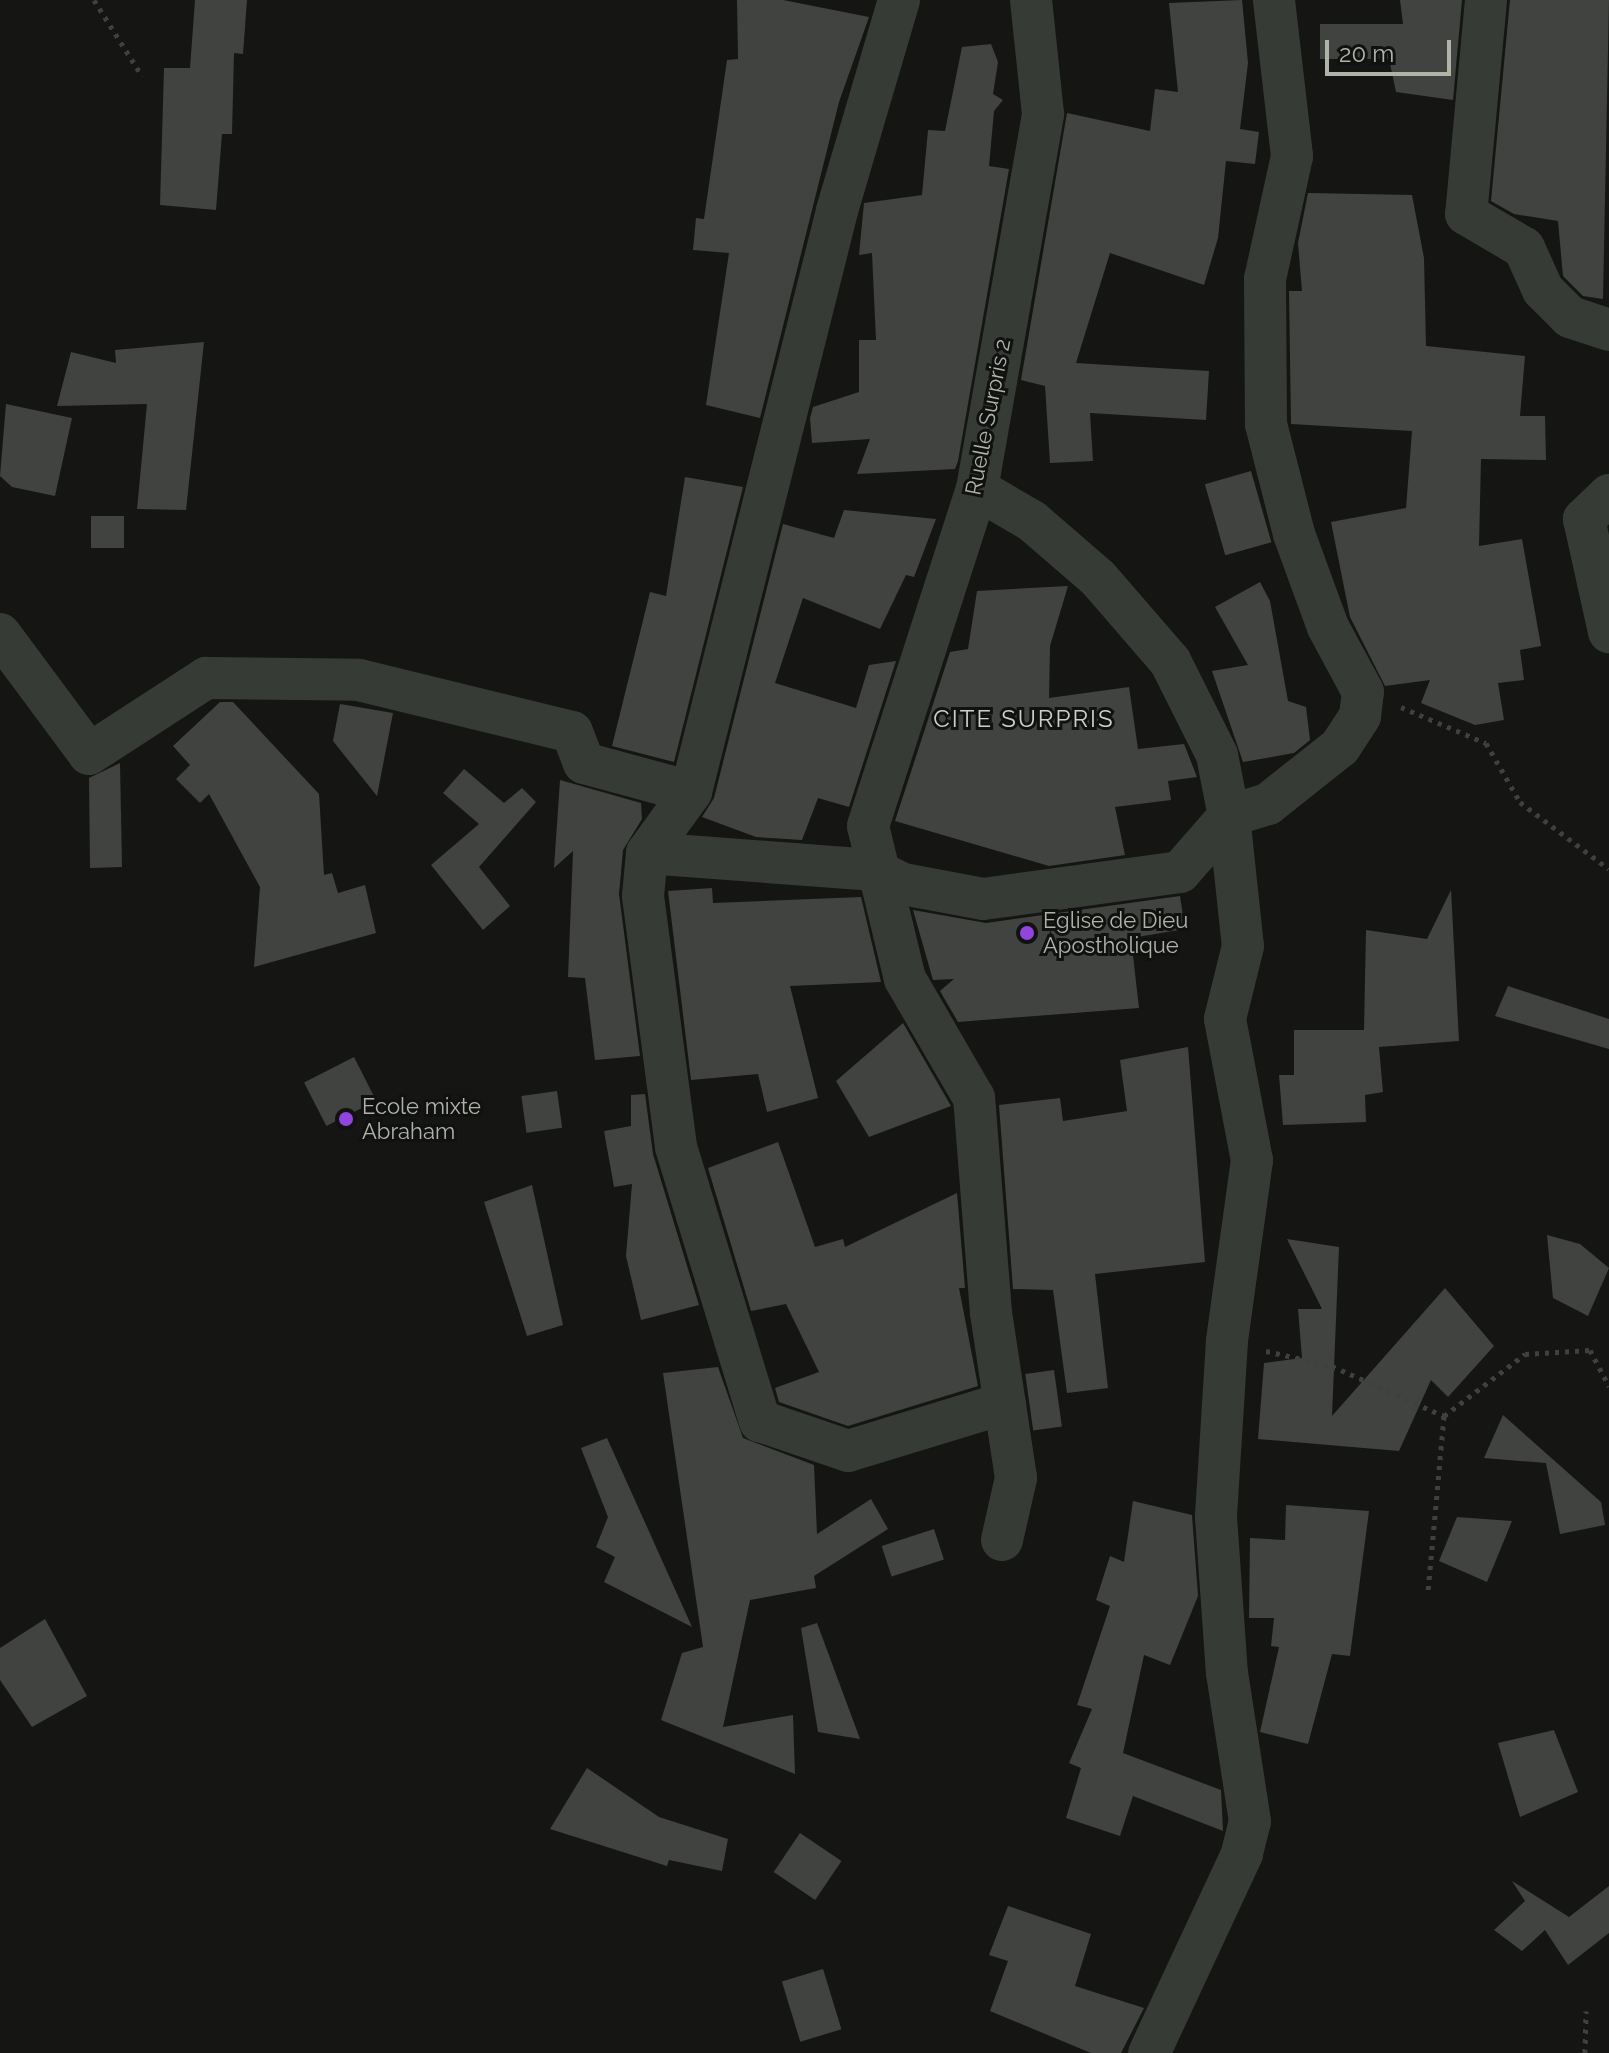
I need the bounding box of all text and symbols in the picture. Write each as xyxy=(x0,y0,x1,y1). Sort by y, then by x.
scale bar xyxy=(1329,24,1455,74)
text: 20 m xyxy=(1339,39,1394,68)
street label: Ruelle Surpris 2 xyxy=(960,337,1016,497)
district label: CITE SURPRIS xyxy=(933,705,1115,733)
place label: Eglise de Dieu Apostholique xyxy=(1043,907,1188,958)
marker: Eglise de Dieu Apostholique xyxy=(1018,924,1036,942)
place label: Ecole mixte Abraham xyxy=(362,1093,481,1144)
marker: Ecole mixte Abraham xyxy=(337,1110,355,1128)

